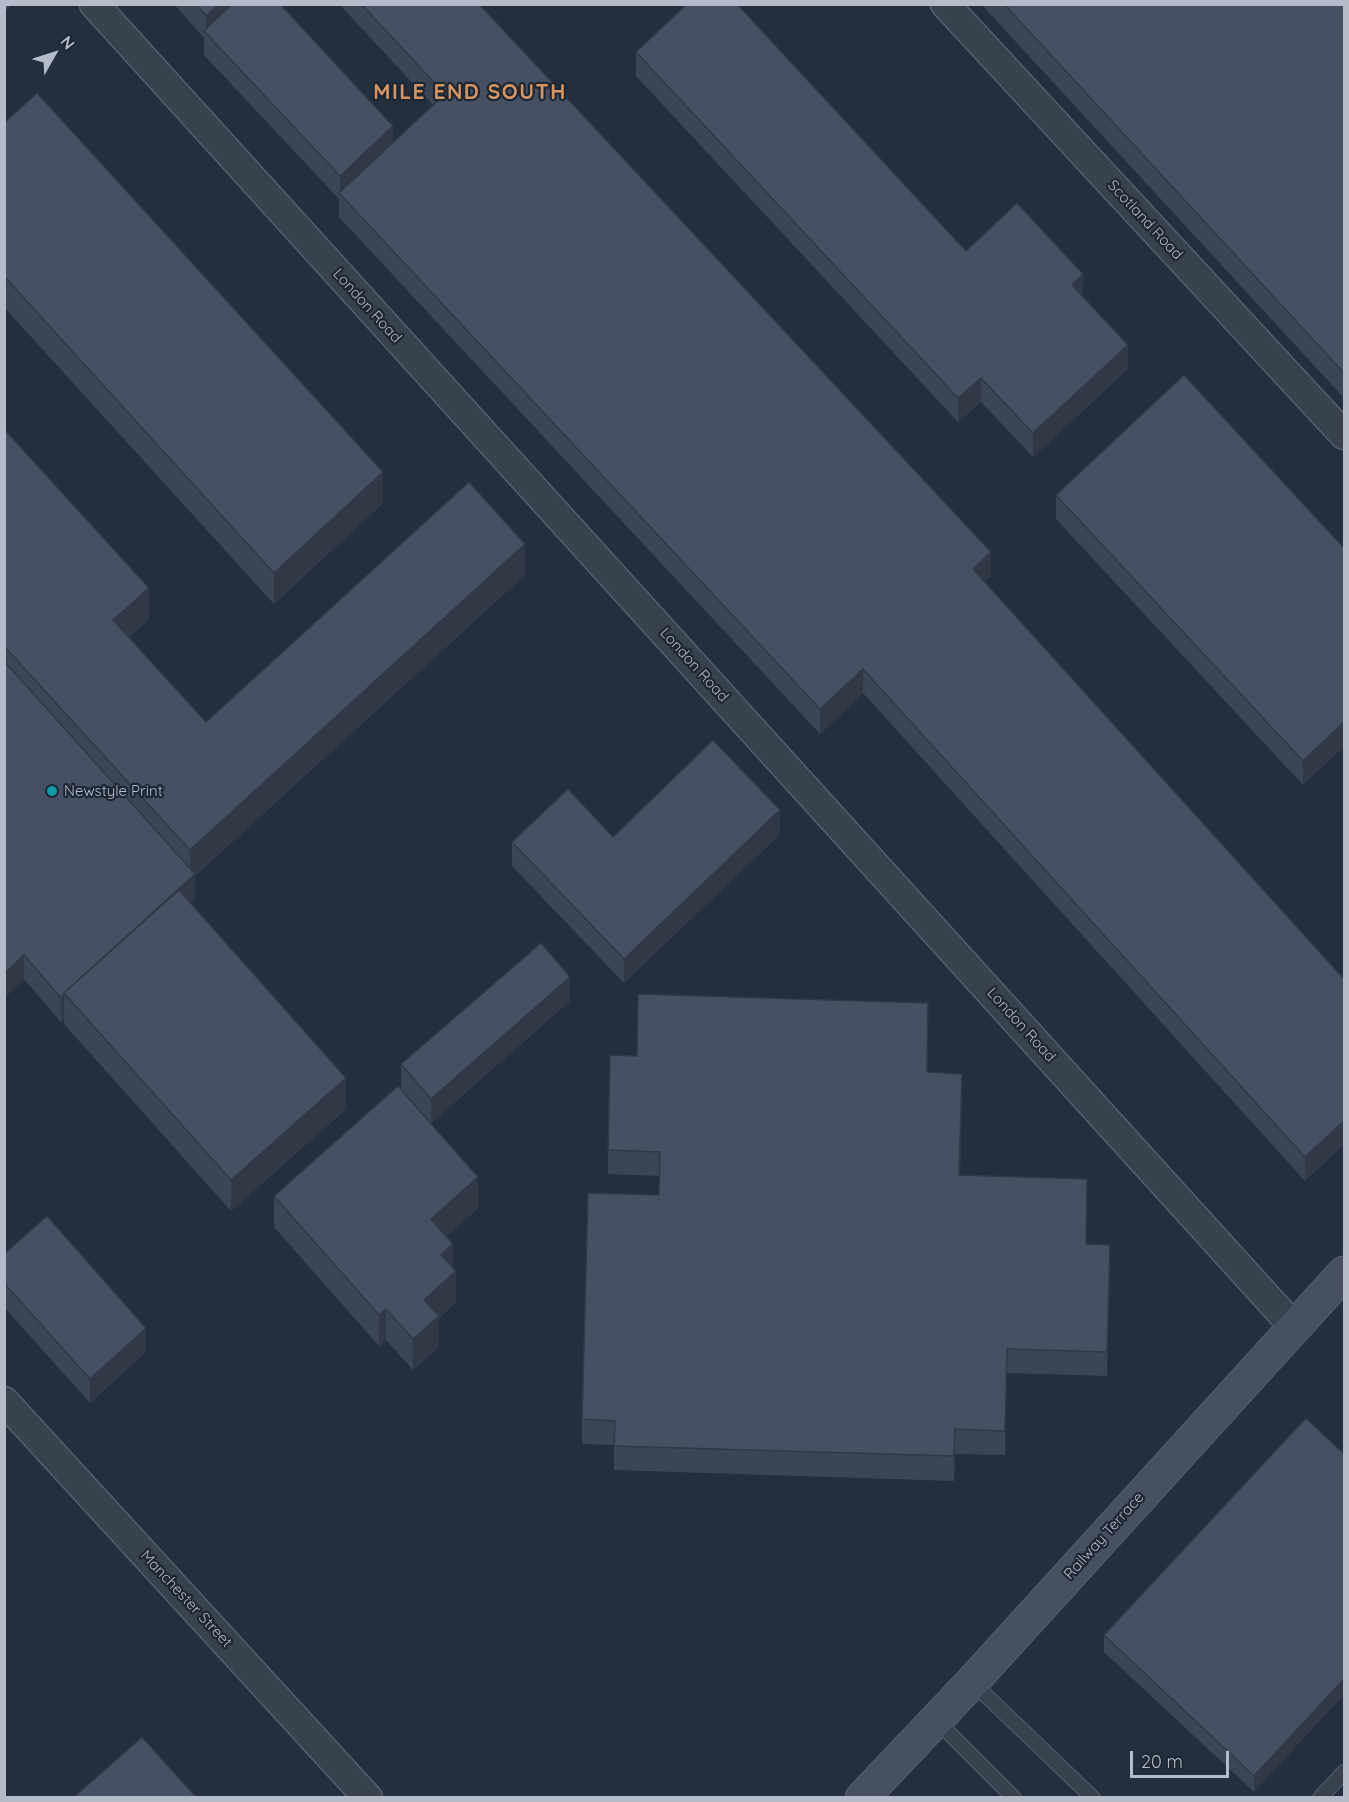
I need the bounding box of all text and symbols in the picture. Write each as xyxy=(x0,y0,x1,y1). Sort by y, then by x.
north arrow xyxy=(24,24,84,84)
text: N xyxy=(57,32,79,54)
district label: MILE END SOUTH xyxy=(373,80,567,106)
street label: Scotland Road xyxy=(1104,177,1186,263)
street label: London Road xyxy=(329,265,405,347)
street label: London Road xyxy=(656,624,732,706)
place label: Newstyle Print xyxy=(64,782,163,800)
marker: Newstyle Print xyxy=(45,784,59,798)
street label: London Road xyxy=(983,984,1059,1066)
street label: Railway Terrace xyxy=(1060,1489,1148,1583)
street label: Manchester Street xyxy=(136,1547,236,1651)
scale bar xyxy=(1133,1739,1232,1777)
text: 20 m xyxy=(1141,1750,1183,1773)

